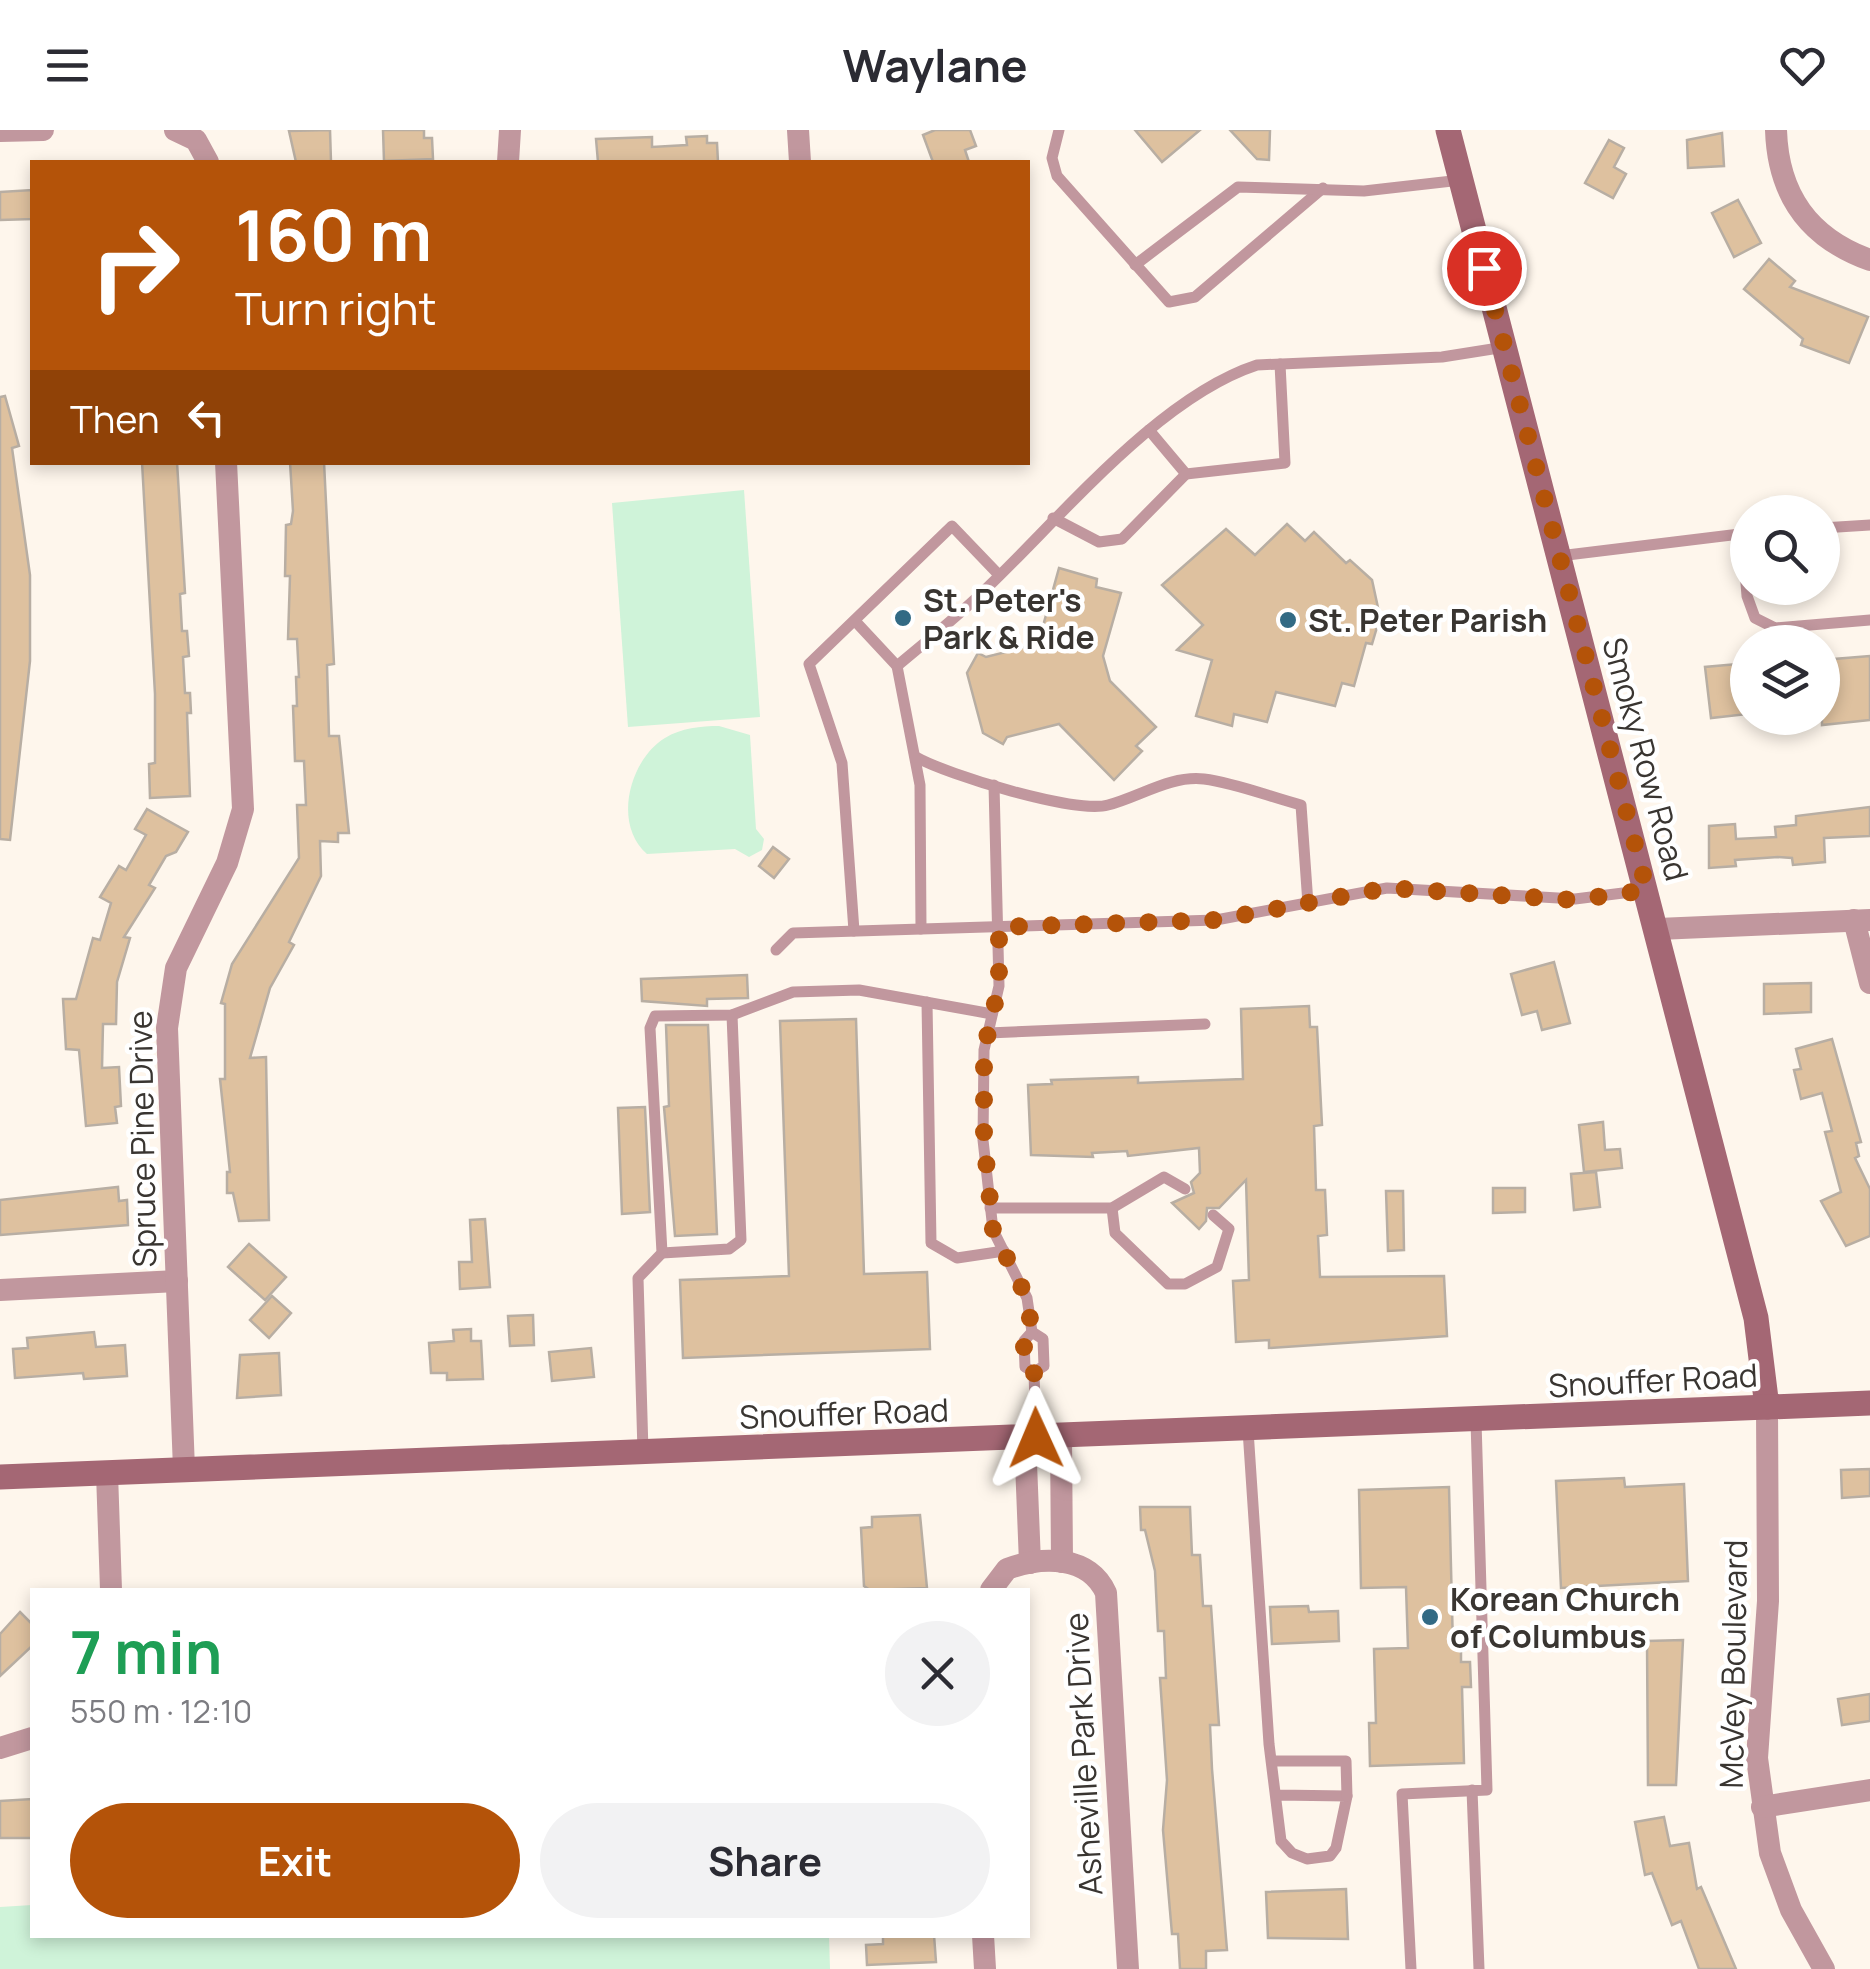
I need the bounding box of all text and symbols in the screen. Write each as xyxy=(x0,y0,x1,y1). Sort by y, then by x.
text: Waylane xyxy=(842,34,1028,96)
icon: menu xyxy=(40,38,95,93)
icon: heart xyxy=(1775,38,1830,93)
text: 160 m xyxy=(235,186,432,282)
icon: right xyxy=(70,200,200,330)
pin xyxy=(1442,226,1527,311)
icon: arrive xyxy=(1457,241,1512,296)
text: Turn right xyxy=(235,277,436,339)
icon: left xyxy=(179,390,234,445)
text: Then xyxy=(70,392,159,444)
map controls xyxy=(1730,495,1840,735)
button: search xyxy=(1730,495,1840,605)
place label: St. Peter's Park & Ride xyxy=(923,578,1095,659)
place label: St. Peter Parish xyxy=(1308,598,1547,642)
marker: St. Peter's Park & Ride xyxy=(892,607,914,629)
marker: St. Peter Parish xyxy=(1277,609,1299,631)
button: layers xyxy=(1730,625,1840,735)
street label: Smoky Row Road xyxy=(1592,633,1700,885)
street label: Spruce Pine Drive xyxy=(118,1010,166,1268)
street label: Snouffer Road xyxy=(1547,1353,1759,1407)
position arrow xyxy=(984,1386,1088,1490)
street label: Snouffer Road xyxy=(738,1387,950,1439)
street label: McVey Boulevard xyxy=(1709,1539,1757,1789)
place label: Korean Church of Columbus xyxy=(1450,1577,1680,1658)
marker: Korean Church of Columbus xyxy=(1419,1606,1441,1628)
text: 7 min xyxy=(70,1610,222,1692)
street label: Asheville Park Drive xyxy=(1054,1612,1112,1896)
button: close xyxy=(885,1621,990,1726)
text: 550 m · 12:10 xyxy=(70,1689,252,1733)
button: Exit xyxy=(70,1803,520,1918)
button: Share xyxy=(540,1803,990,1918)

